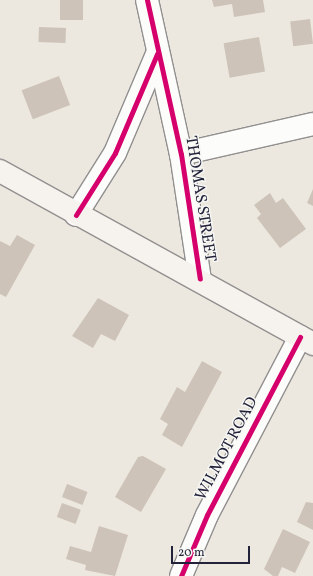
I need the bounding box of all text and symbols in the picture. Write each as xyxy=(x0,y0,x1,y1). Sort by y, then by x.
street label: THOMAS STREET xyxy=(181,135,219,263)
street label: WILMOT ROAD xyxy=(192,394,262,504)
scale bar xyxy=(173,538,252,564)
text: 20 m xyxy=(178,545,205,561)

